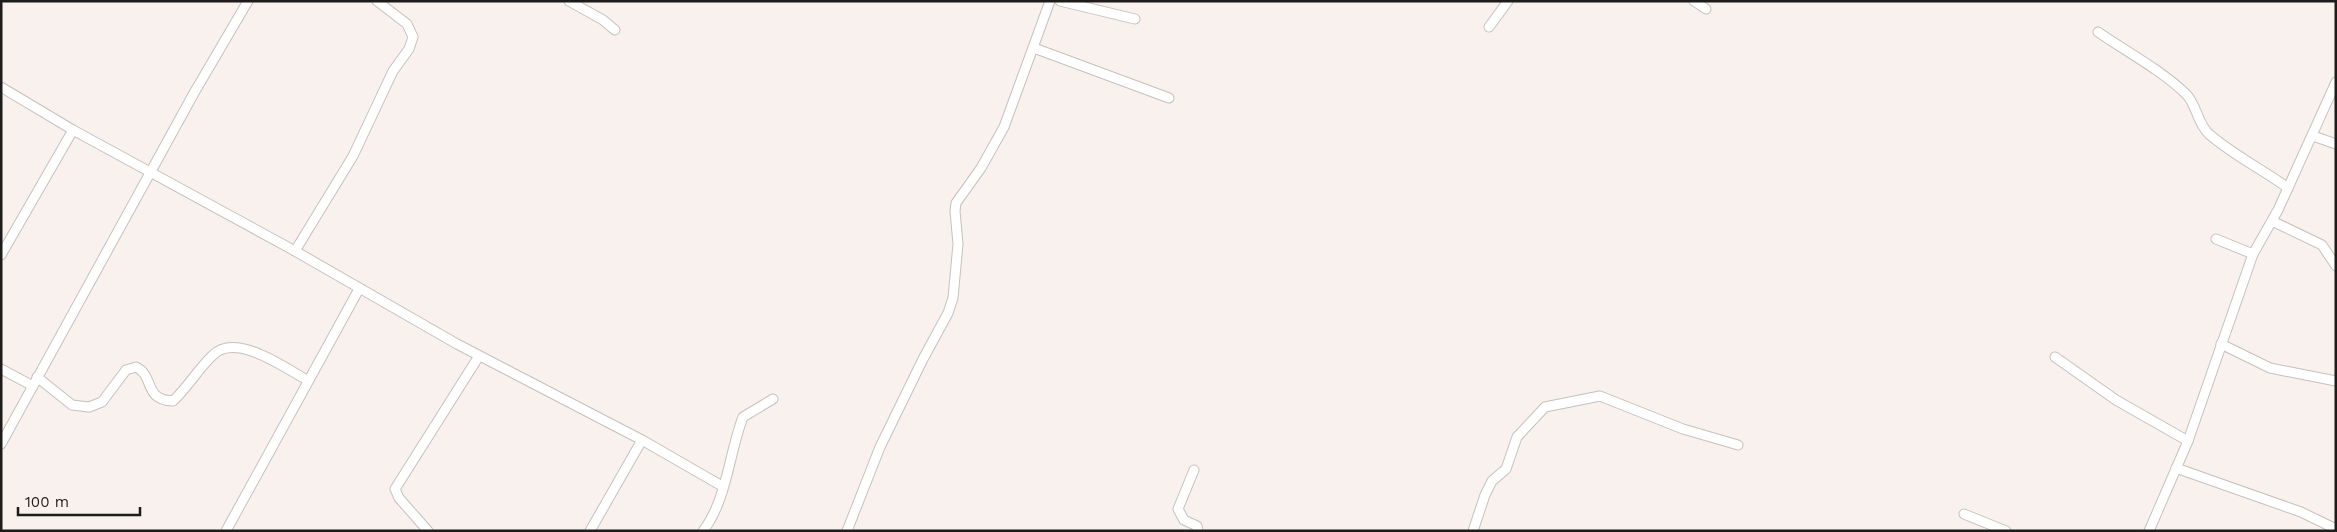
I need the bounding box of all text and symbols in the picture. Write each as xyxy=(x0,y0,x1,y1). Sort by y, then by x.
scale bar xyxy=(18,484,140,516)
text: 100 m xyxy=(25,493,69,511)

